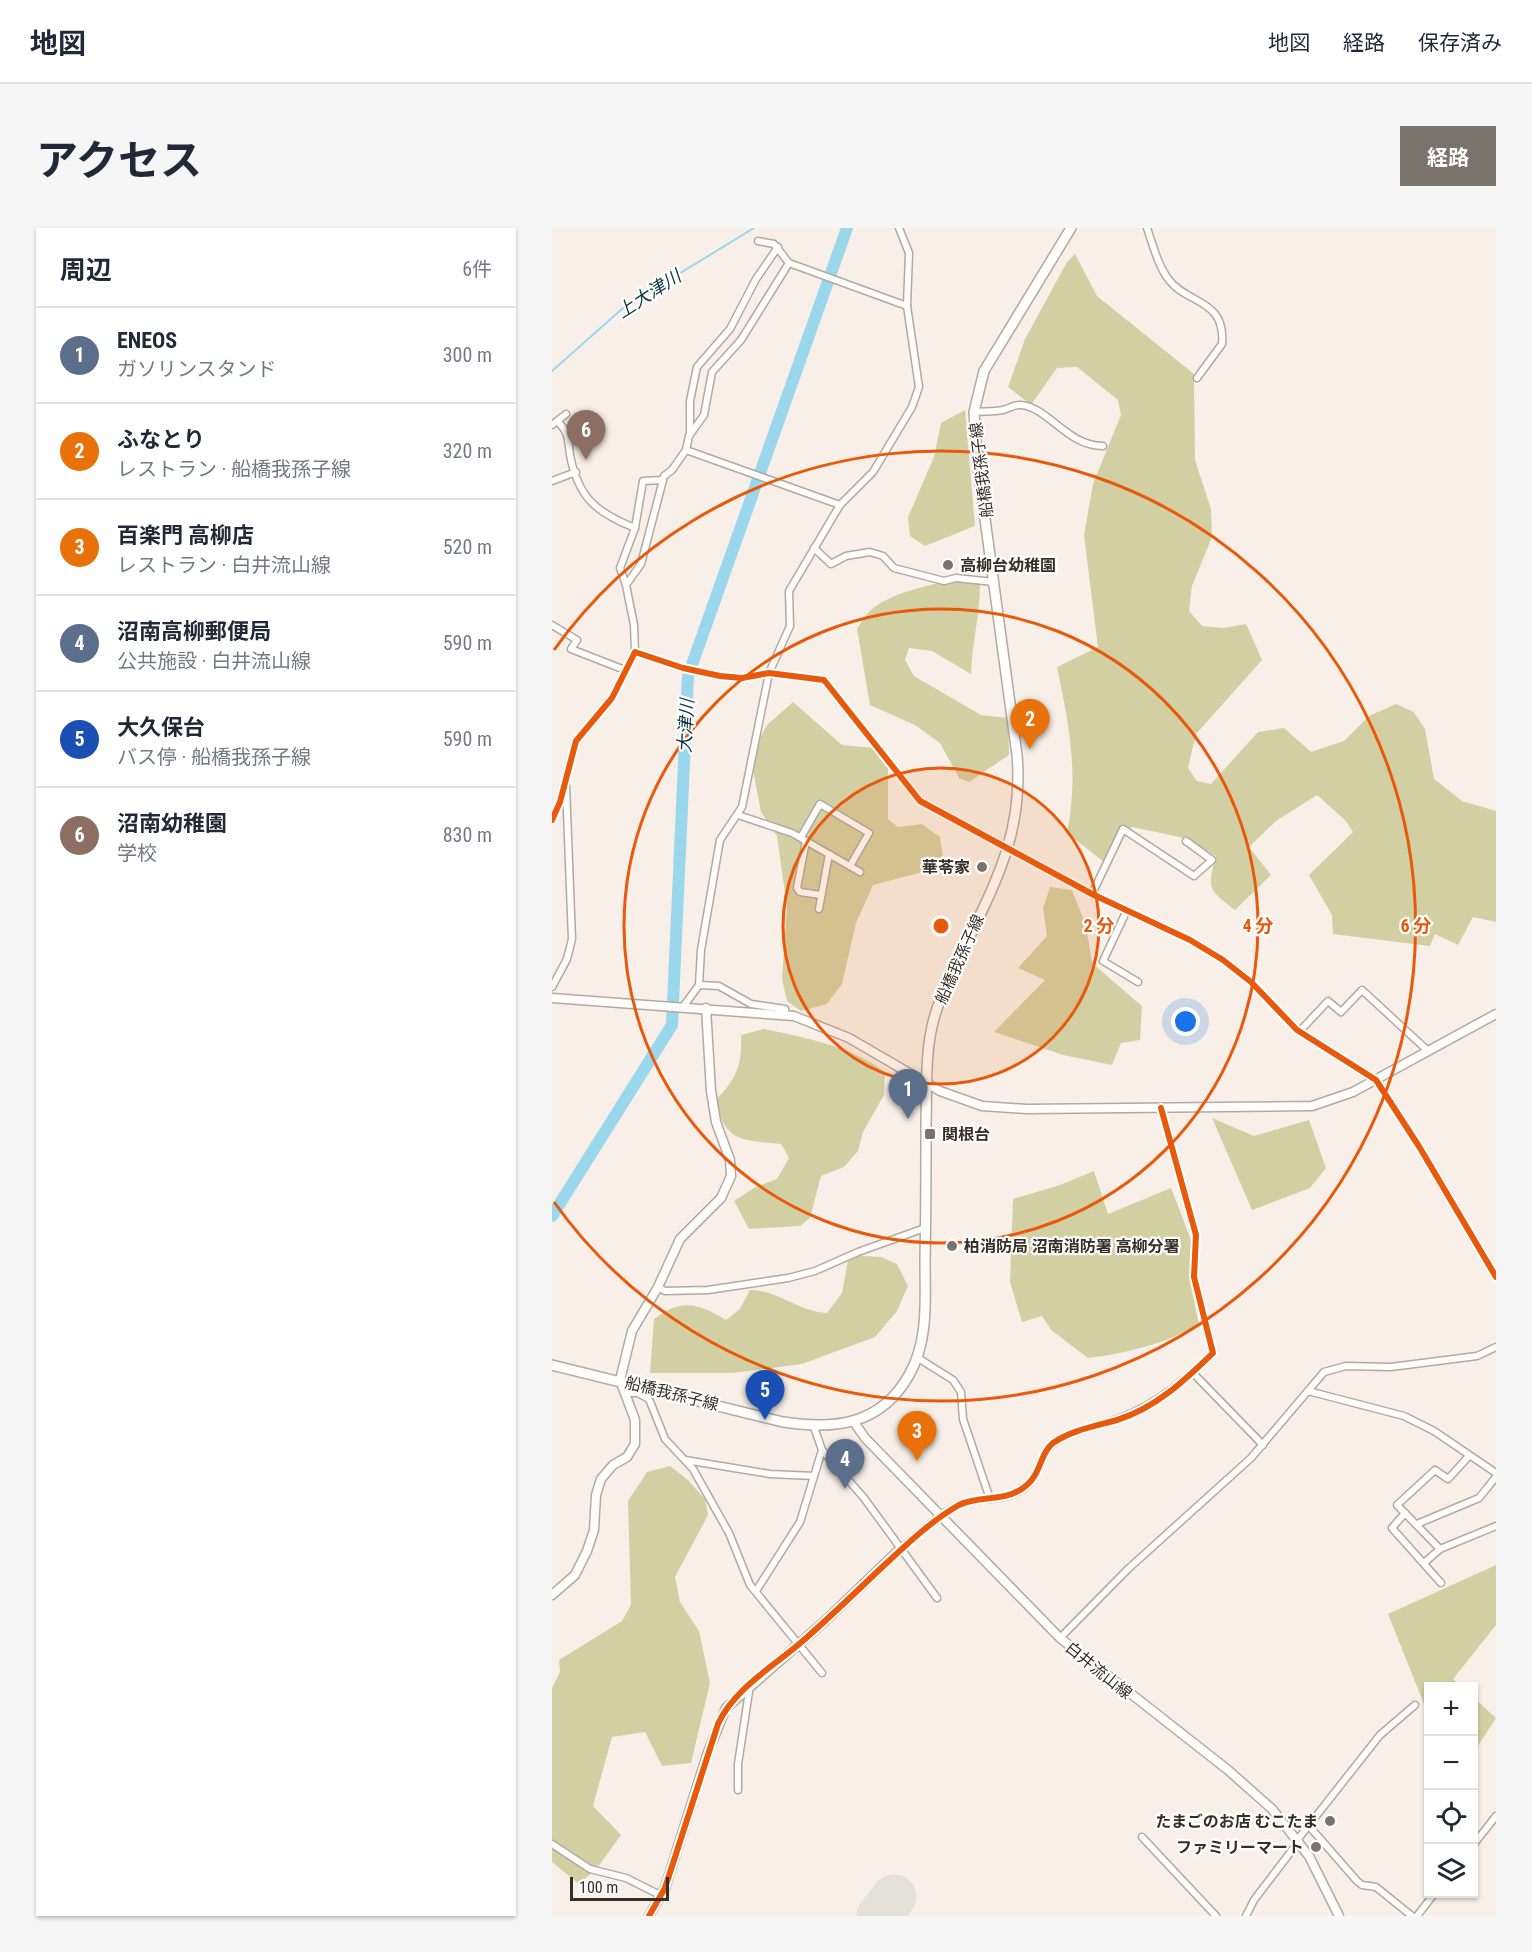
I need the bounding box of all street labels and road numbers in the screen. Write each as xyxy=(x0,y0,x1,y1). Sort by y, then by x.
street label: 船橋我孫子線 xyxy=(966,421,997,519)
street label: 船橋我孫子線 xyxy=(931,911,988,1007)
street label: 船橋我孫子線 xyxy=(623,1373,721,1414)
street label: 白井流山線 xyxy=(1062,1638,1136,1703)

